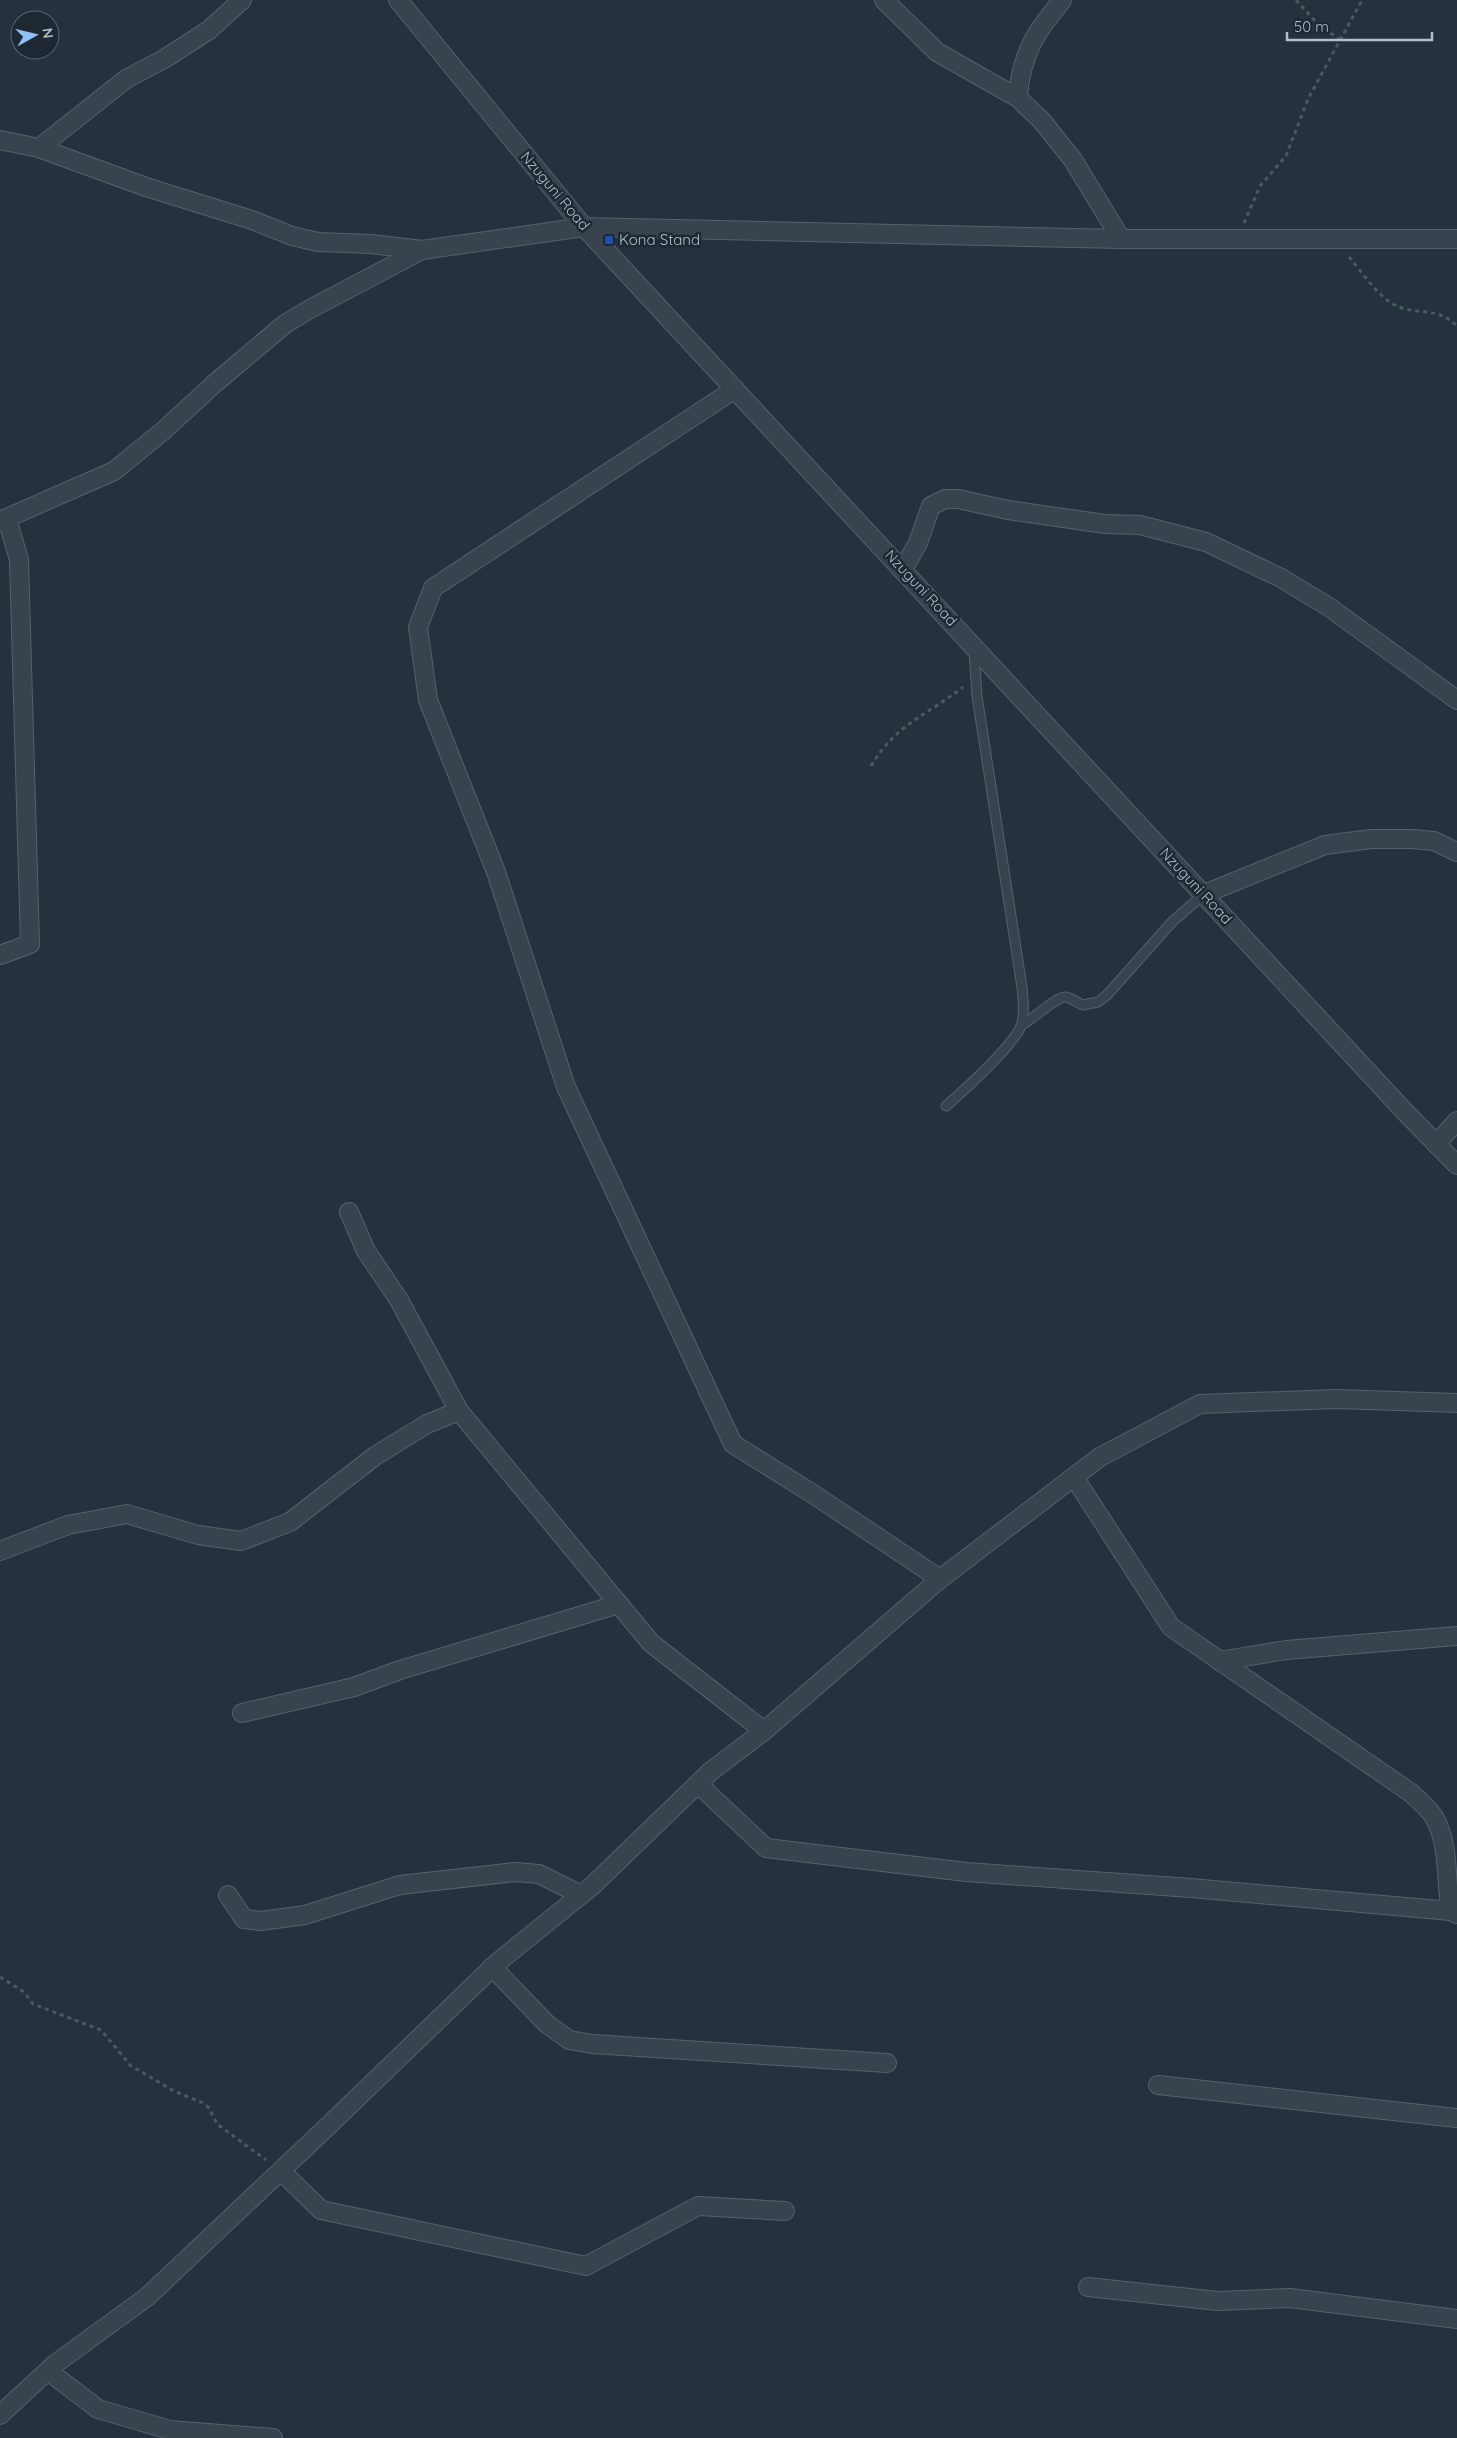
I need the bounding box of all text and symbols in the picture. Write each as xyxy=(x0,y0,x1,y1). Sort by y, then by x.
north arrow xyxy=(10,10,60,60)
scale bar xyxy=(1287,10,1432,42)
text: 50 m xyxy=(1294,17,1329,36)
text: N xyxy=(38,27,58,40)
street label: Nzuguni Road xyxy=(517,147,594,234)
place label: Kona Stand xyxy=(619,230,700,249)
marker: Kona Stand xyxy=(603,234,615,246)
street label: Nzuguni Road xyxy=(881,546,962,630)
street label: Nzuguni Road xyxy=(1156,844,1237,928)

